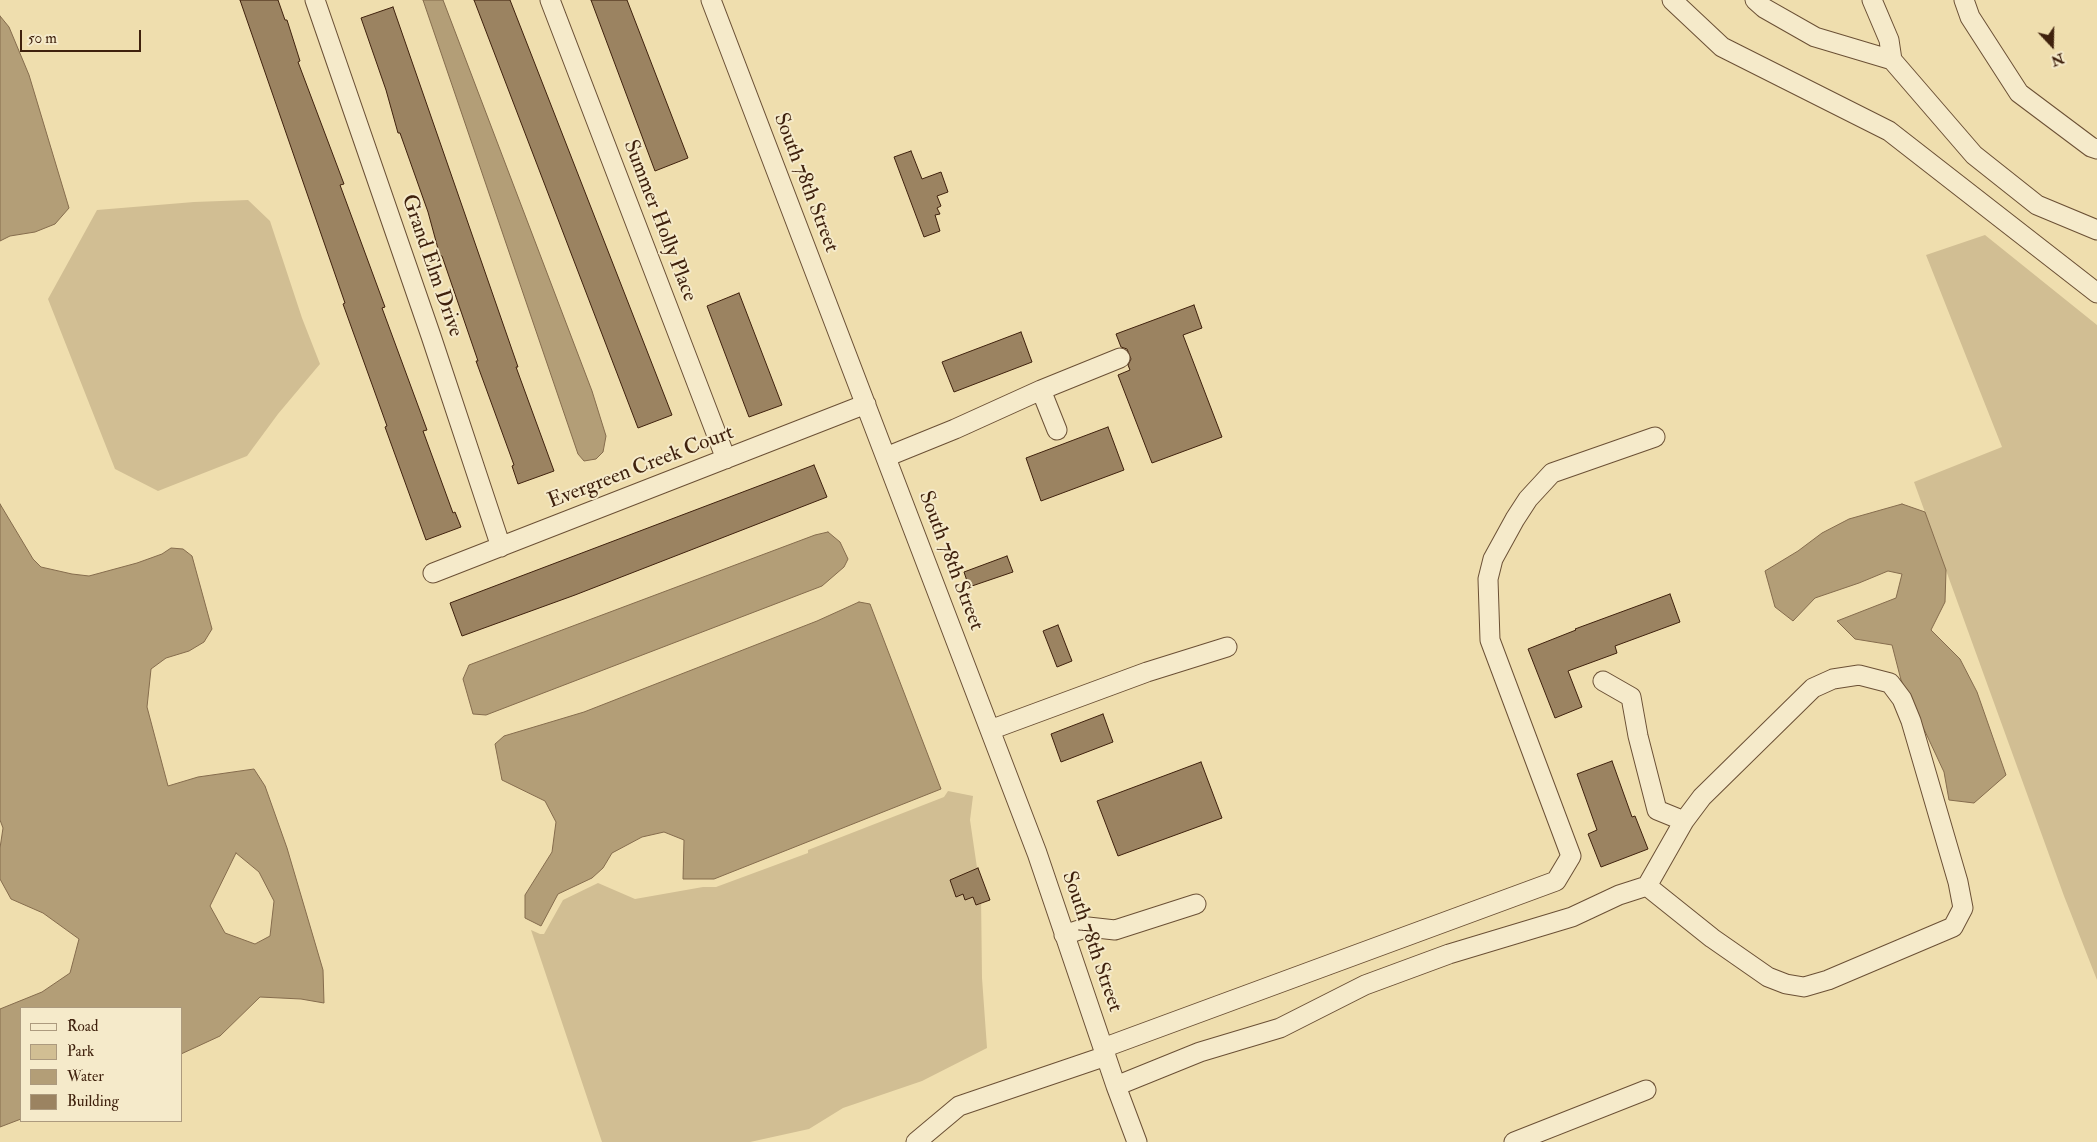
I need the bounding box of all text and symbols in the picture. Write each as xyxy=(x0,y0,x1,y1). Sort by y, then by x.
scale bar xyxy=(22,20,144,52)
north arrow xyxy=(2027,20,2077,70)
text: 50 m xyxy=(28,29,57,48)
text: N xyxy=(2049,49,2066,70)
street label: South 78th Street xyxy=(767,110,843,256)
street label: Summer Holly Place xyxy=(617,137,701,305)
street label: Grand Elm Drive xyxy=(395,191,467,341)
street label: Evergreen Creek Court xyxy=(545,421,737,515)
street label: South 78th Street xyxy=(912,488,988,634)
street label: South 78th Street xyxy=(1055,868,1127,1016)
legend xyxy=(20,1007,182,1122)
text: Road xyxy=(67,1017,98,1036)
text: Park xyxy=(67,1042,94,1061)
text: Water xyxy=(67,1067,104,1086)
text: Building xyxy=(67,1092,119,1111)

